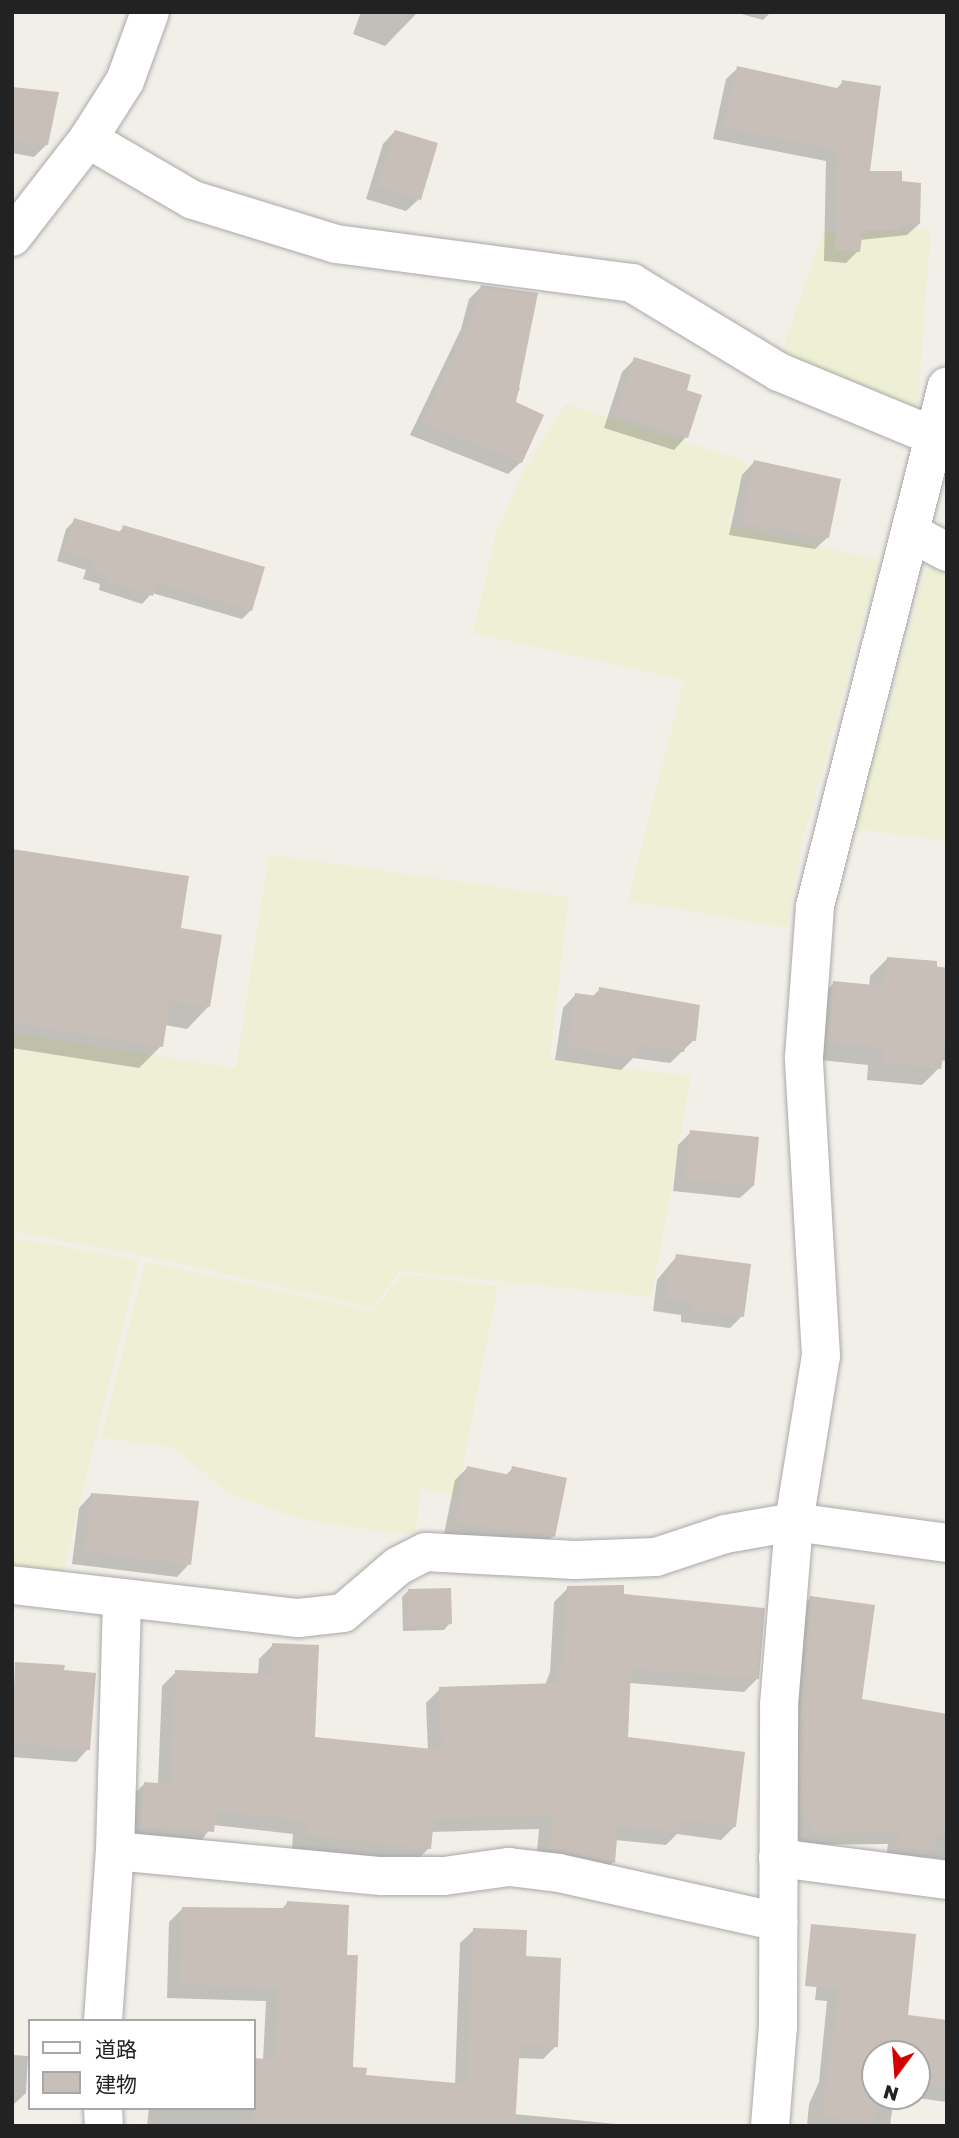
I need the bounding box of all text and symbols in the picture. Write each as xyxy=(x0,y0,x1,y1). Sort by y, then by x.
legend xyxy=(28,2019,256,2110)
text: 道路 xyxy=(95,2036,137,2062)
north arrow xyxy=(861,2040,931,2110)
text: 建物 xyxy=(95,2071,137,2097)
text: N xyxy=(881,2081,901,2107)

